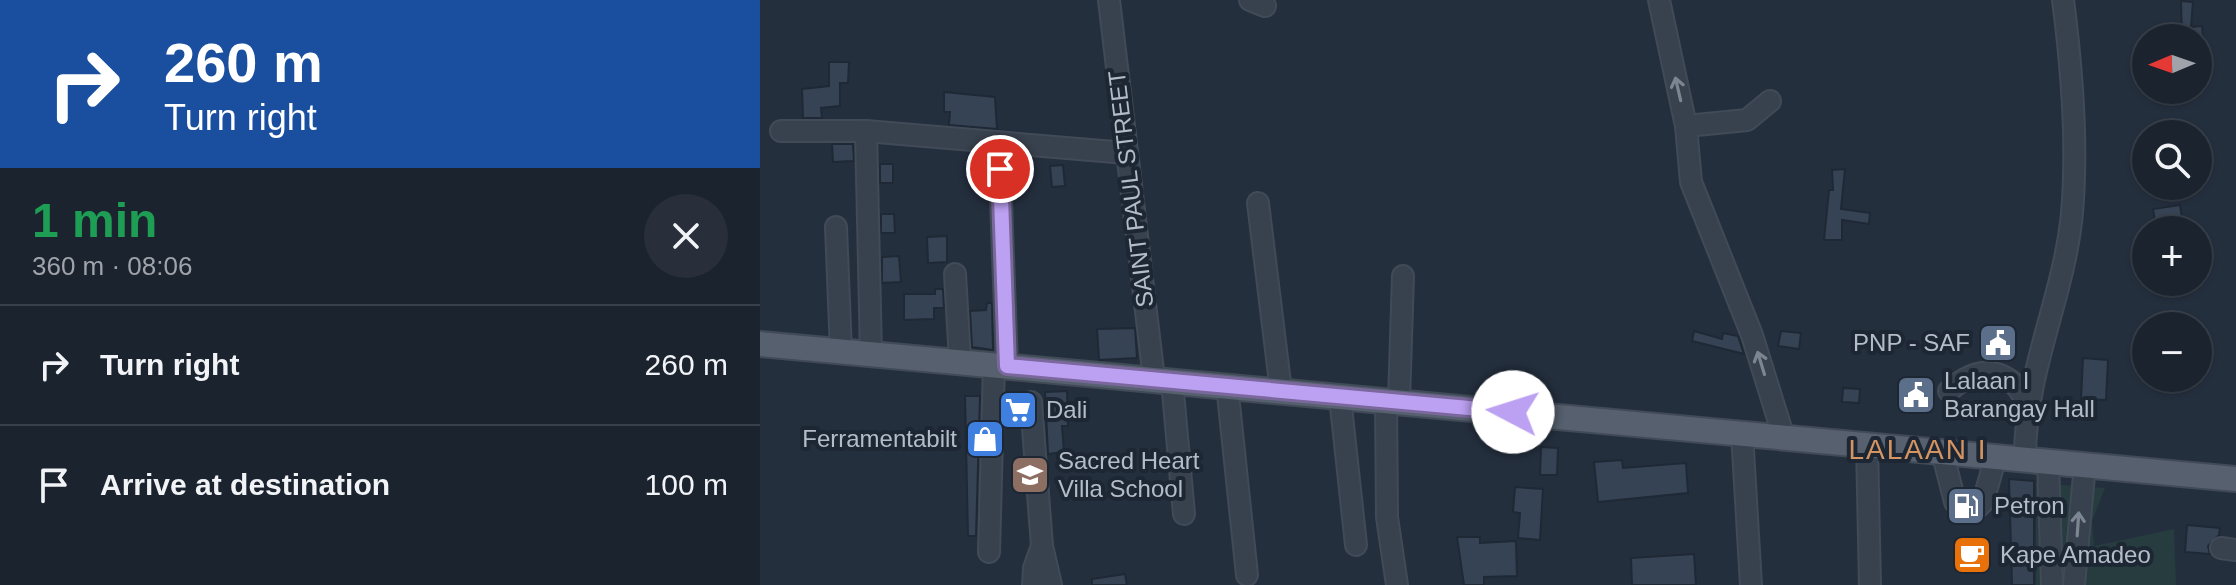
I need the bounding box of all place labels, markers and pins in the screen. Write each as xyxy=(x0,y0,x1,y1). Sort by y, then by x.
pin xyxy=(966,135,1034,203)
public building icon: PNP - SAF xyxy=(1977,322,2019,364)
place label: PNP - SAF xyxy=(1853,329,1970,356)
place label: Lalaan I Barangay Hall xyxy=(1944,367,2095,422)
public building icon: Lalaan I Barangay Hall xyxy=(1895,374,1937,416)
supermarket icon: Dali xyxy=(997,389,1039,431)
place label: Dali xyxy=(1046,396,1087,423)
shop icon: Ferramentabilt xyxy=(964,418,1006,460)
place label: Ferramentabilt xyxy=(802,425,957,452)
place label: Sacred Heart Villa School xyxy=(1058,447,1200,502)
school or university icon: Sacred Heart Villa School xyxy=(1009,454,1051,496)
fuel station icon: Petron xyxy=(1945,485,1987,527)
place label: Petron xyxy=(1994,492,2065,519)
cafe icon: Kape Amadeo xyxy=(1951,534,1993,576)
place label: Kape Amadeo xyxy=(2000,541,2151,568)

